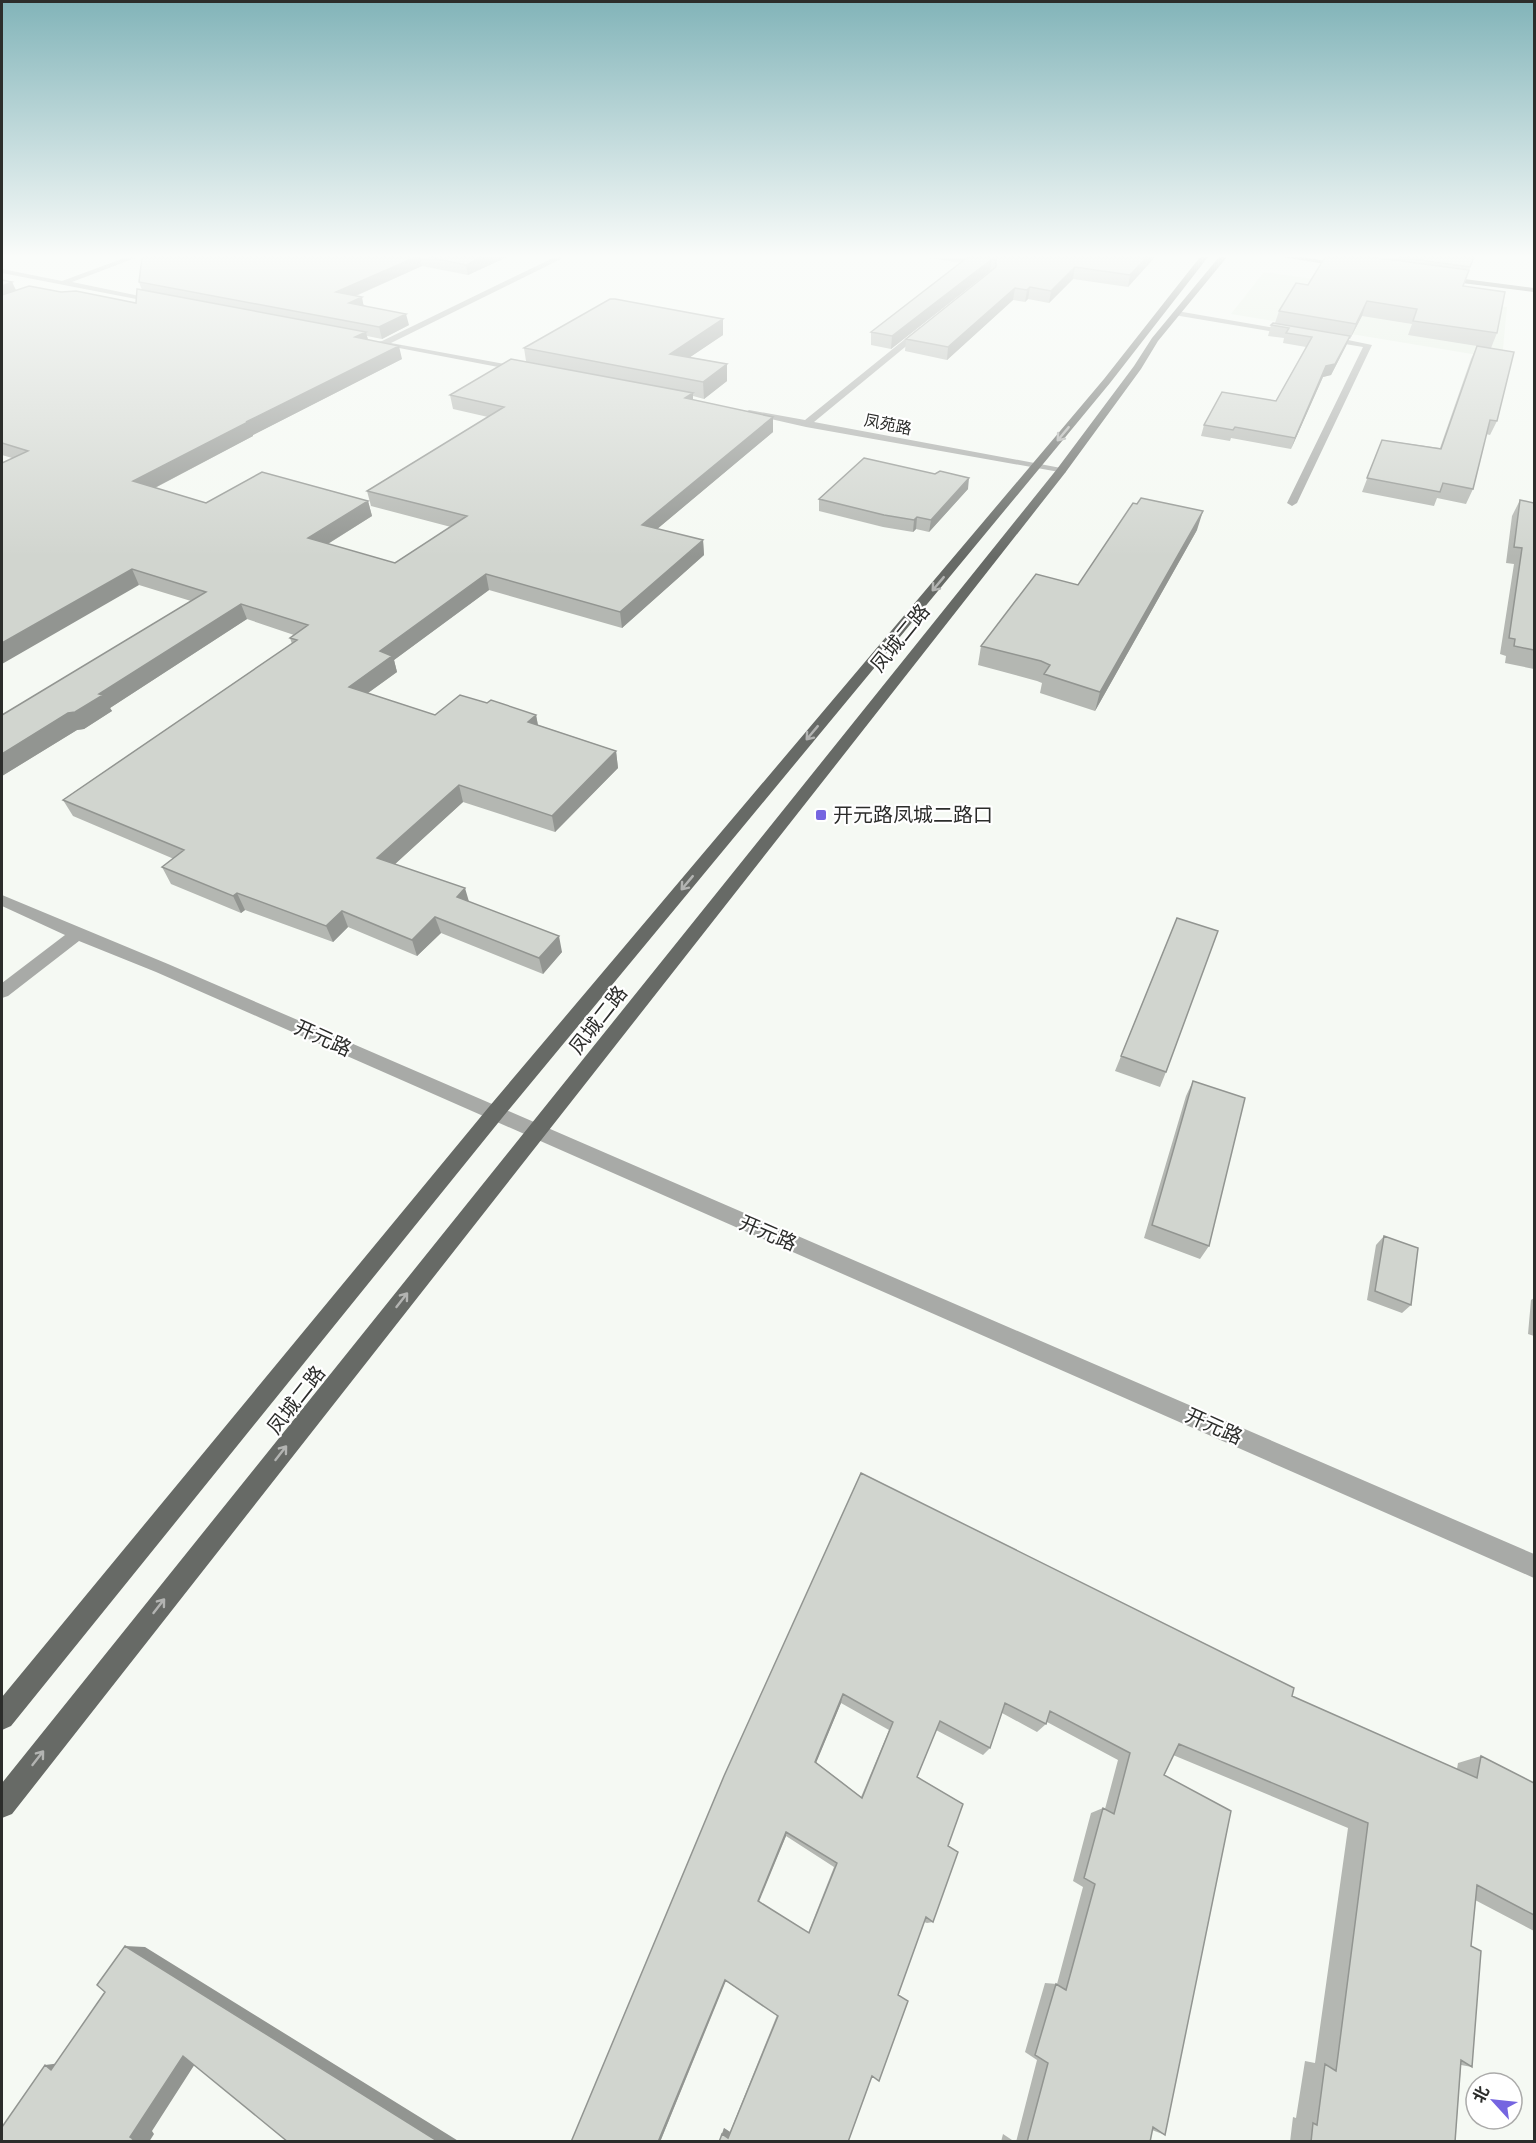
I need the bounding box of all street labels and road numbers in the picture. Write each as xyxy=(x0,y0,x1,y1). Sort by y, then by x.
street label: 凤苑路 xyxy=(863,410,913,438)
street label: 凤城二路 xyxy=(865,599,935,677)
street label: 凤城二路 xyxy=(563,980,633,1060)
street label: 开元路 xyxy=(290,1014,356,1062)
street label: 开元路 xyxy=(735,1209,801,1257)
street label: 凤城二路 xyxy=(261,1360,331,1440)
street label: 开元路 xyxy=(1181,1402,1247,1450)

